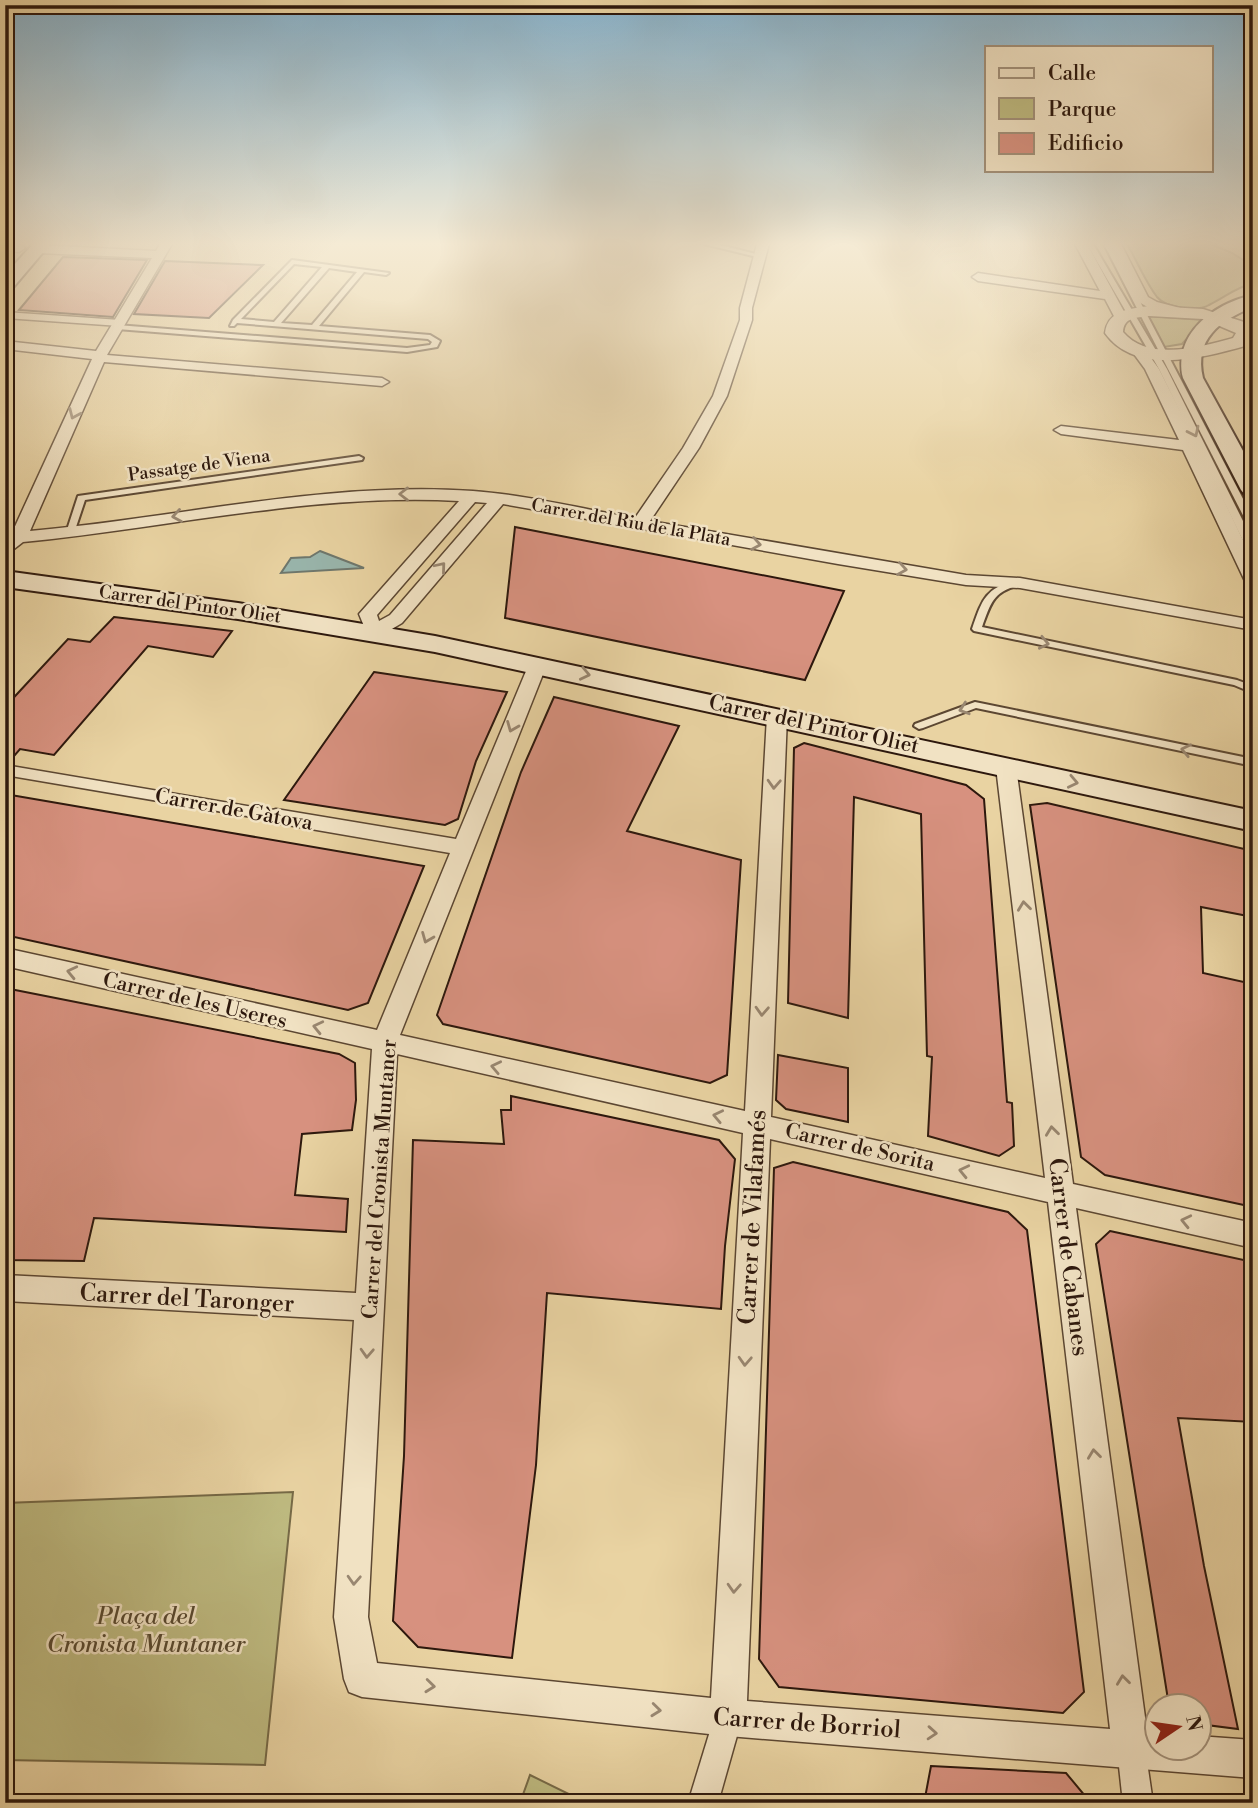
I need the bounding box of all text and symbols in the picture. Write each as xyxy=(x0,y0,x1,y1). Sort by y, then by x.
legend xyxy=(985,46,1212,172)
text: Calle xyxy=(1048,61,1096,87)
text: Parque xyxy=(1048,97,1116,123)
text: Edificio xyxy=(1048,131,1124,157)
one-way arrow xyxy=(68,407,82,419)
one-way arrow xyxy=(1185,425,1199,437)
street label: Passatge de Viena xyxy=(126,444,273,487)
one-way arrow xyxy=(398,486,408,502)
street label: Carrer del Riu de la Plata xyxy=(529,494,733,552)
one-way arrow xyxy=(172,508,183,523)
one-way arrow xyxy=(750,536,762,551)
one-way arrow xyxy=(433,562,445,575)
one-way arrow xyxy=(896,562,908,577)
street label: Carrer del Pintor Oliet xyxy=(97,580,283,629)
one-way arrow xyxy=(1038,635,1050,650)
one-way arrow xyxy=(579,666,591,681)
street label: Carrer del Pintor Oliet xyxy=(706,690,922,760)
one-way arrow xyxy=(958,700,970,715)
one-way arrow xyxy=(507,721,521,733)
one-way arrow xyxy=(1180,744,1192,759)
one-way arrow xyxy=(1067,773,1079,788)
one-way arrow xyxy=(766,779,781,790)
street label: Carrer de Gàtova xyxy=(153,783,315,837)
one-way arrow xyxy=(1016,900,1031,911)
one-way arrow xyxy=(421,931,435,943)
one-way arrow xyxy=(66,966,78,981)
street label: Carrer de les Useres xyxy=(100,967,289,1035)
one-way arrow xyxy=(755,1006,770,1017)
one-way arrow xyxy=(312,1021,324,1036)
street label: Carrer del Cronista Muntaner xyxy=(357,1038,403,1320)
one-way arrow xyxy=(490,1060,502,1075)
one-way arrow xyxy=(712,1109,724,1124)
street label: Carrer de Vilafamés xyxy=(732,1109,774,1325)
street label: Carrer de Sorita xyxy=(782,1118,937,1178)
one-way arrow xyxy=(1045,1125,1060,1137)
street label: Carrer de Cabanes xyxy=(1041,1156,1095,1358)
one-way arrow xyxy=(958,1165,970,1179)
one-way arrow xyxy=(1180,1215,1192,1229)
street label: Carrer del Taronger xyxy=(79,1278,295,1320)
one-way arrow xyxy=(360,1348,375,1359)
one-way arrow xyxy=(738,1356,753,1367)
one-way arrow xyxy=(1086,1448,1101,1460)
one-way arrow xyxy=(346,1575,361,1586)
one-way arrow xyxy=(727,1583,742,1594)
park label: Plaça del Cronista Muntaner xyxy=(47,1602,246,1660)
one-way arrow xyxy=(1115,1674,1130,1686)
one-way arrow xyxy=(424,1678,436,1693)
north arrow xyxy=(1142,1692,1212,1762)
one-way arrow xyxy=(651,1702,662,1717)
street label: Carrer de Borriol xyxy=(712,1702,902,1746)
text: N xyxy=(1180,1713,1207,1733)
one-way arrow xyxy=(927,1725,938,1740)

